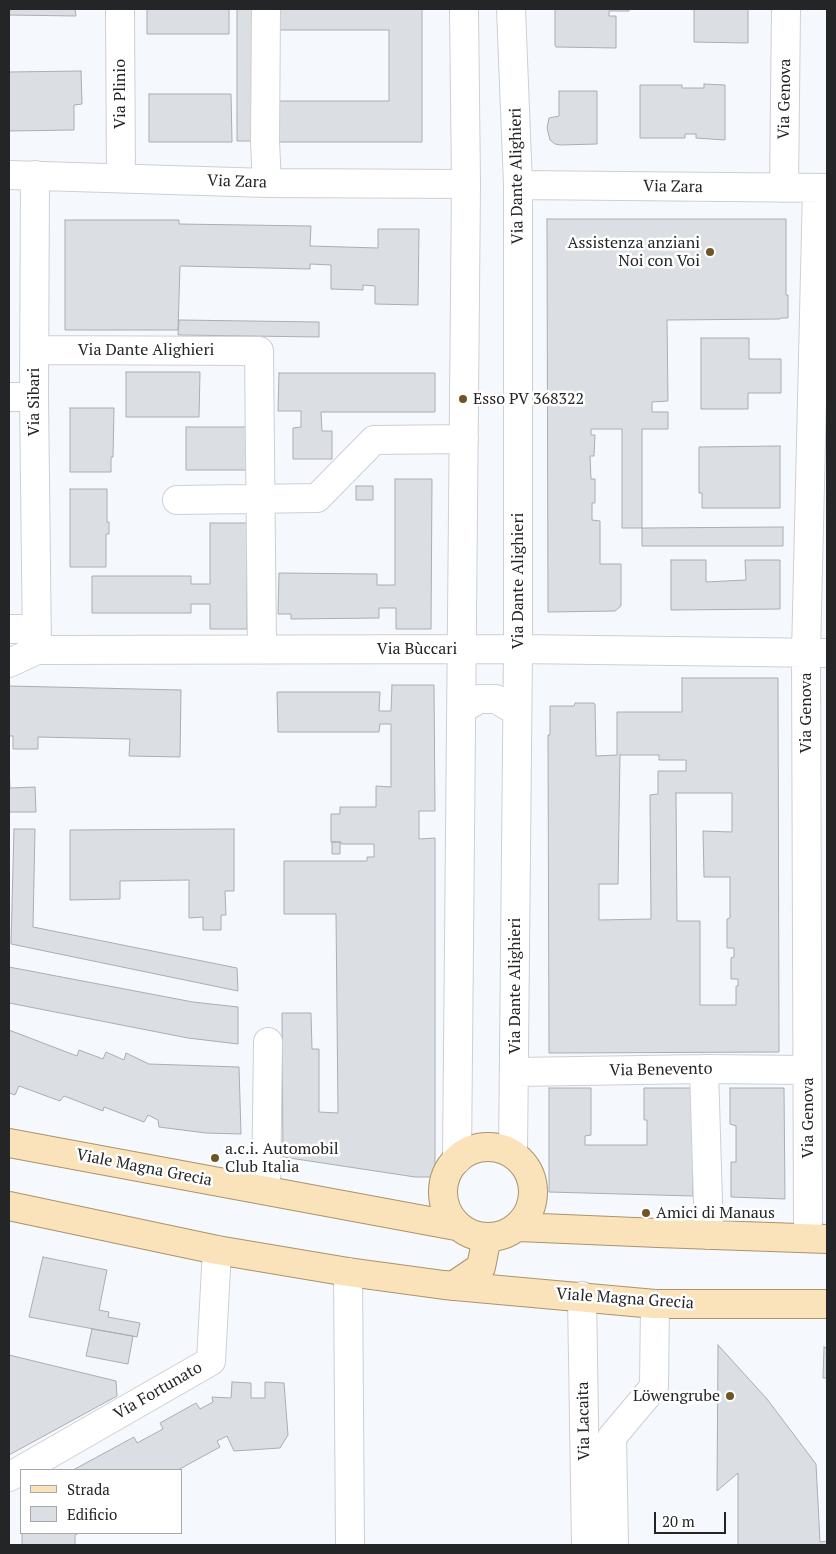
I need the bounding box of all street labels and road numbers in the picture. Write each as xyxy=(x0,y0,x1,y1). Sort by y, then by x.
street label: Via Genova xyxy=(775,58,795,140)
street label: Via Plinio xyxy=(110,59,130,129)
street label: Via Dante Alighieri xyxy=(506,107,528,245)
street label: Via Zara xyxy=(207,171,267,193)
street label: Via Zara xyxy=(643,177,703,197)
street label: Via Dante Alighieri xyxy=(78,340,214,360)
street label: Via Sibari xyxy=(24,368,44,436)
street label: Via Dante Alighieri xyxy=(508,513,528,649)
street label: Via Bùccari xyxy=(377,639,457,659)
street label: Via Genova xyxy=(796,672,816,754)
street label: Via Dante Alighieri xyxy=(505,918,525,1054)
street label: Via Benevento xyxy=(609,1060,713,1080)
street label: Via Genova xyxy=(798,1077,818,1159)
street label: Viale Magna Grecia xyxy=(74,1145,214,1191)
street label: Viale Magna Grecia xyxy=(556,1285,694,1313)
street label: Via Fortunato xyxy=(110,1358,206,1424)
street label: Via Lacaita xyxy=(574,1381,594,1461)

